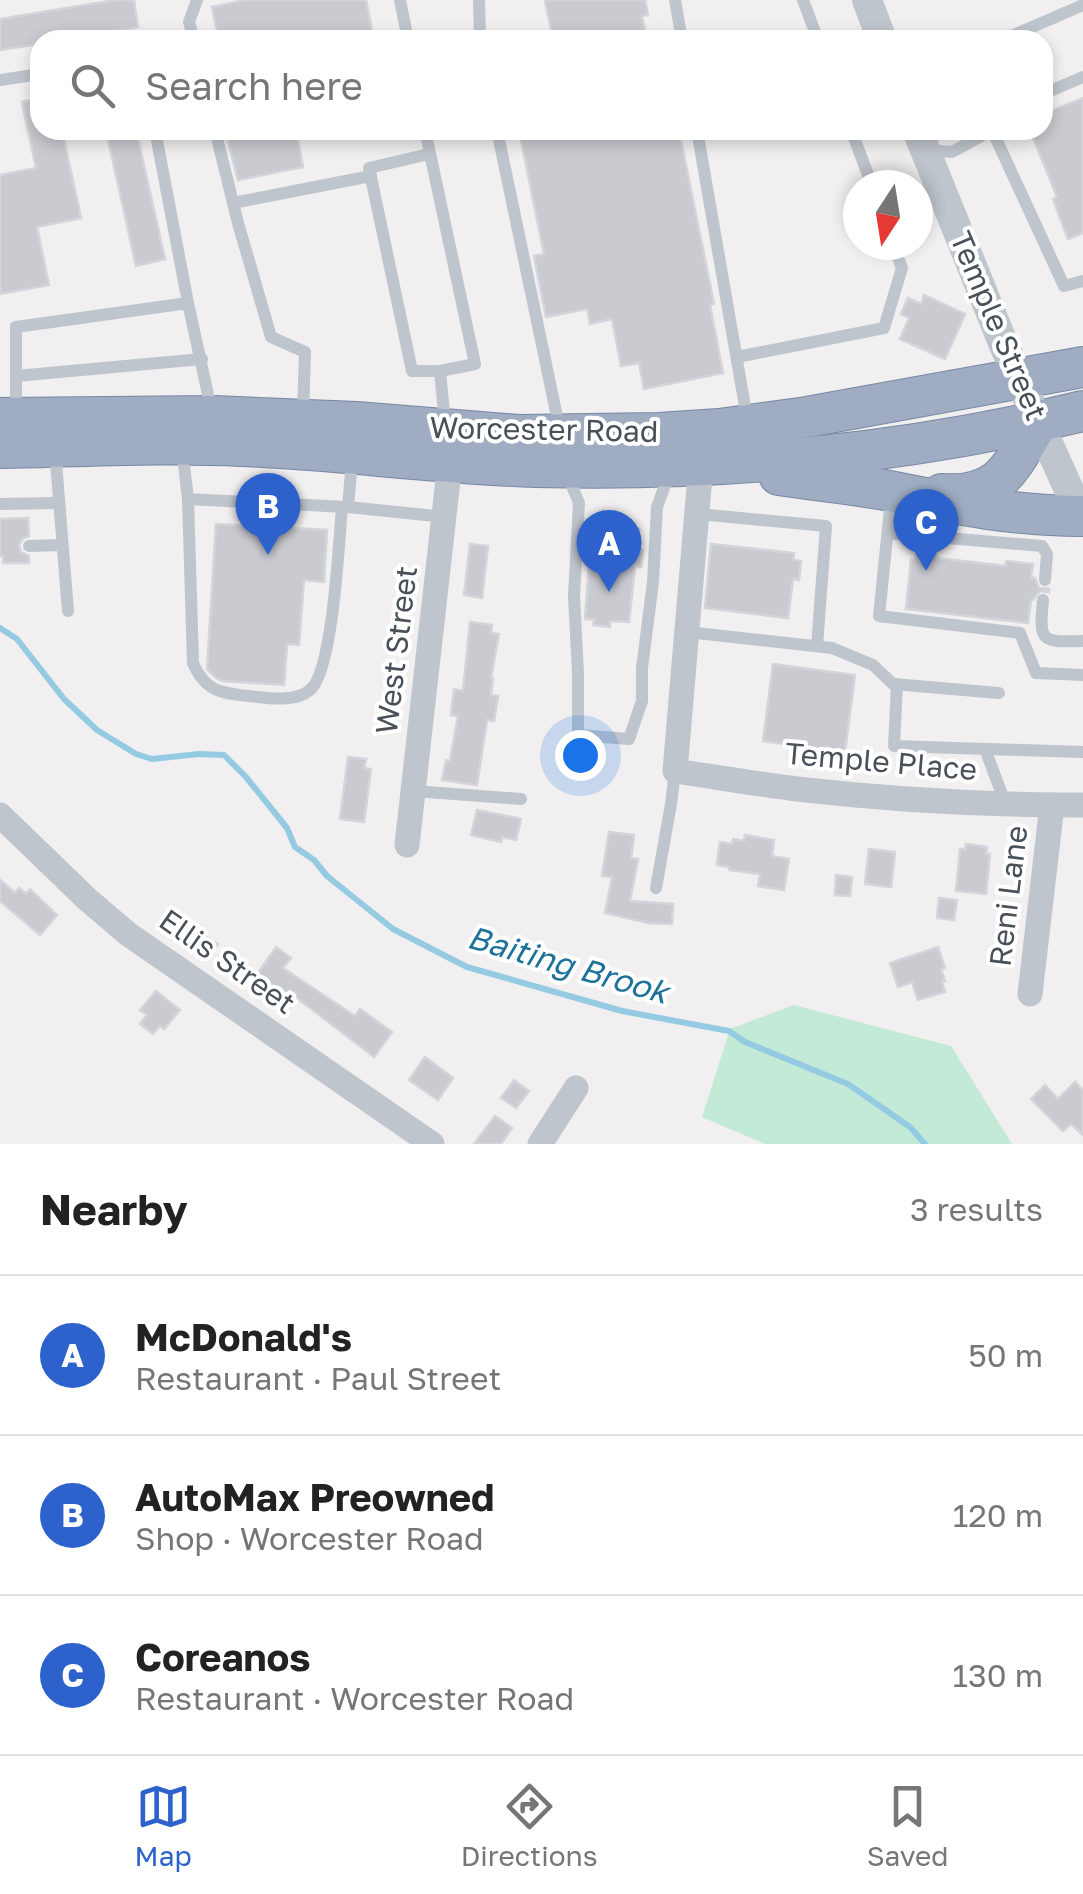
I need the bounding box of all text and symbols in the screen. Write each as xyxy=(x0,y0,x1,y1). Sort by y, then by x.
search box xyxy=(30,30,1053,140)
icon: search xyxy=(65,58,120,113)
text: Search here xyxy=(145,63,363,108)
north arrow xyxy=(843,170,933,260)
street label: Temple Street xyxy=(943,226,1055,425)
street label: Worcester Road xyxy=(429,409,659,449)
pin: B xyxy=(236,472,300,555)
pin: C xyxy=(894,488,958,571)
pin: A xyxy=(576,510,642,592)
street label: West Street xyxy=(368,564,424,736)
your location xyxy=(555,730,606,781)
street label: Temple Place xyxy=(784,735,979,787)
street label: Reni Lane xyxy=(982,823,1035,968)
street label: Ellis Street xyxy=(153,901,303,1021)
water label: Baiting Brook xyxy=(464,917,676,1012)
text: Nearby xyxy=(40,1184,188,1234)
text: 3 results xyxy=(910,1190,1043,1228)
text: McDonald's xyxy=(135,1314,352,1359)
text: A xyxy=(61,1336,84,1374)
text: 50 m xyxy=(968,1336,1043,1374)
text: Restaurant · Paul Street xyxy=(135,1359,501,1397)
text: AutoMax Preowned xyxy=(135,1474,494,1519)
text: B xyxy=(61,1496,84,1534)
text: 120 m xyxy=(953,1496,1043,1534)
text: Shop · Worcester Road xyxy=(135,1519,484,1557)
text: Coreanos xyxy=(135,1634,311,1679)
text: C xyxy=(61,1656,84,1694)
text: 130 m xyxy=(953,1656,1043,1694)
text: Restaurant · Worcester Road xyxy=(135,1679,574,1717)
tab: Map xyxy=(135,1779,192,1872)
tab: Directions xyxy=(461,1779,598,1872)
tab: Saved xyxy=(867,1779,948,1872)

